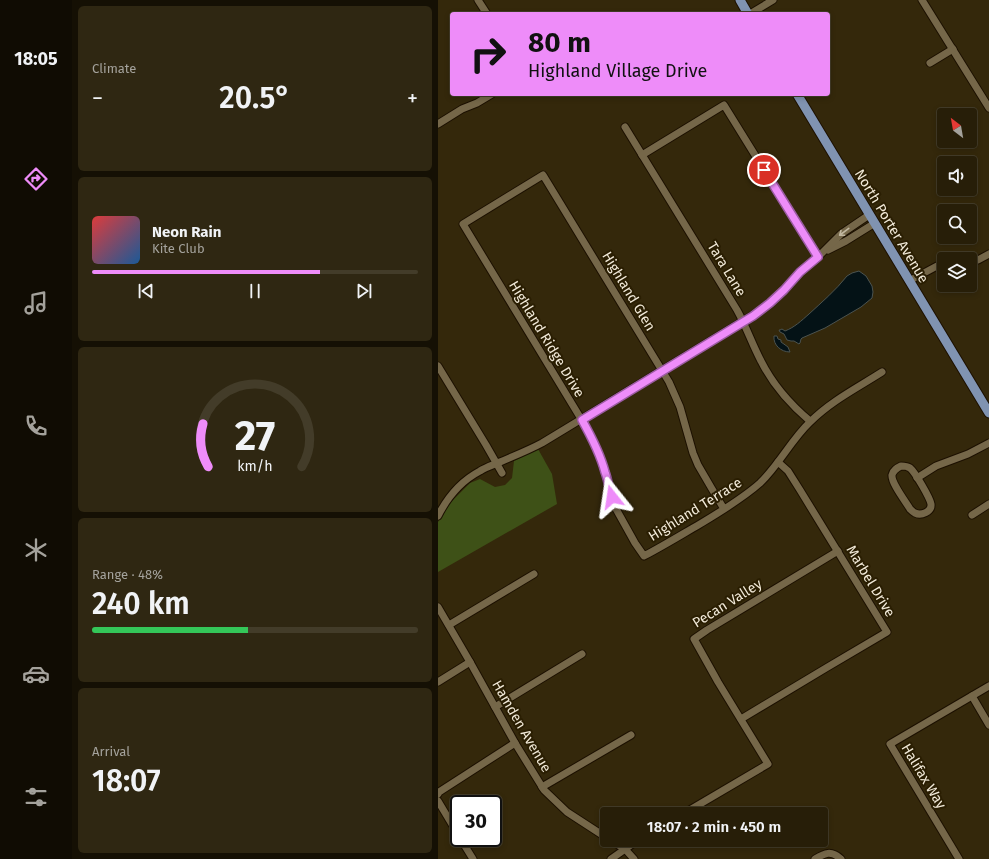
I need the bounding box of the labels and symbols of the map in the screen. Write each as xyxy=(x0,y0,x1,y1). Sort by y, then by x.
north arrow xyxy=(937,108,977,148)
pin xyxy=(747,153,781,187)
street label: North Porter Avenue xyxy=(851,166,932,286)
one-way arrow xyxy=(838,228,849,236)
street label: Tara Lane xyxy=(704,239,749,300)
street label: Highland Glen xyxy=(598,248,659,334)
street label: Highland Ridge Drive xyxy=(505,278,588,401)
street label: Highland Terrace xyxy=(645,474,745,545)
position arrow xyxy=(591,476,633,518)
street label: Marbel Drive xyxy=(843,542,899,620)
street label: Pecan Valley xyxy=(689,575,765,631)
street label: Hamden Avenue xyxy=(488,677,555,775)
street label: Halifax Way xyxy=(897,741,950,812)
speed limit sign: 30 xyxy=(450,795,502,847)

